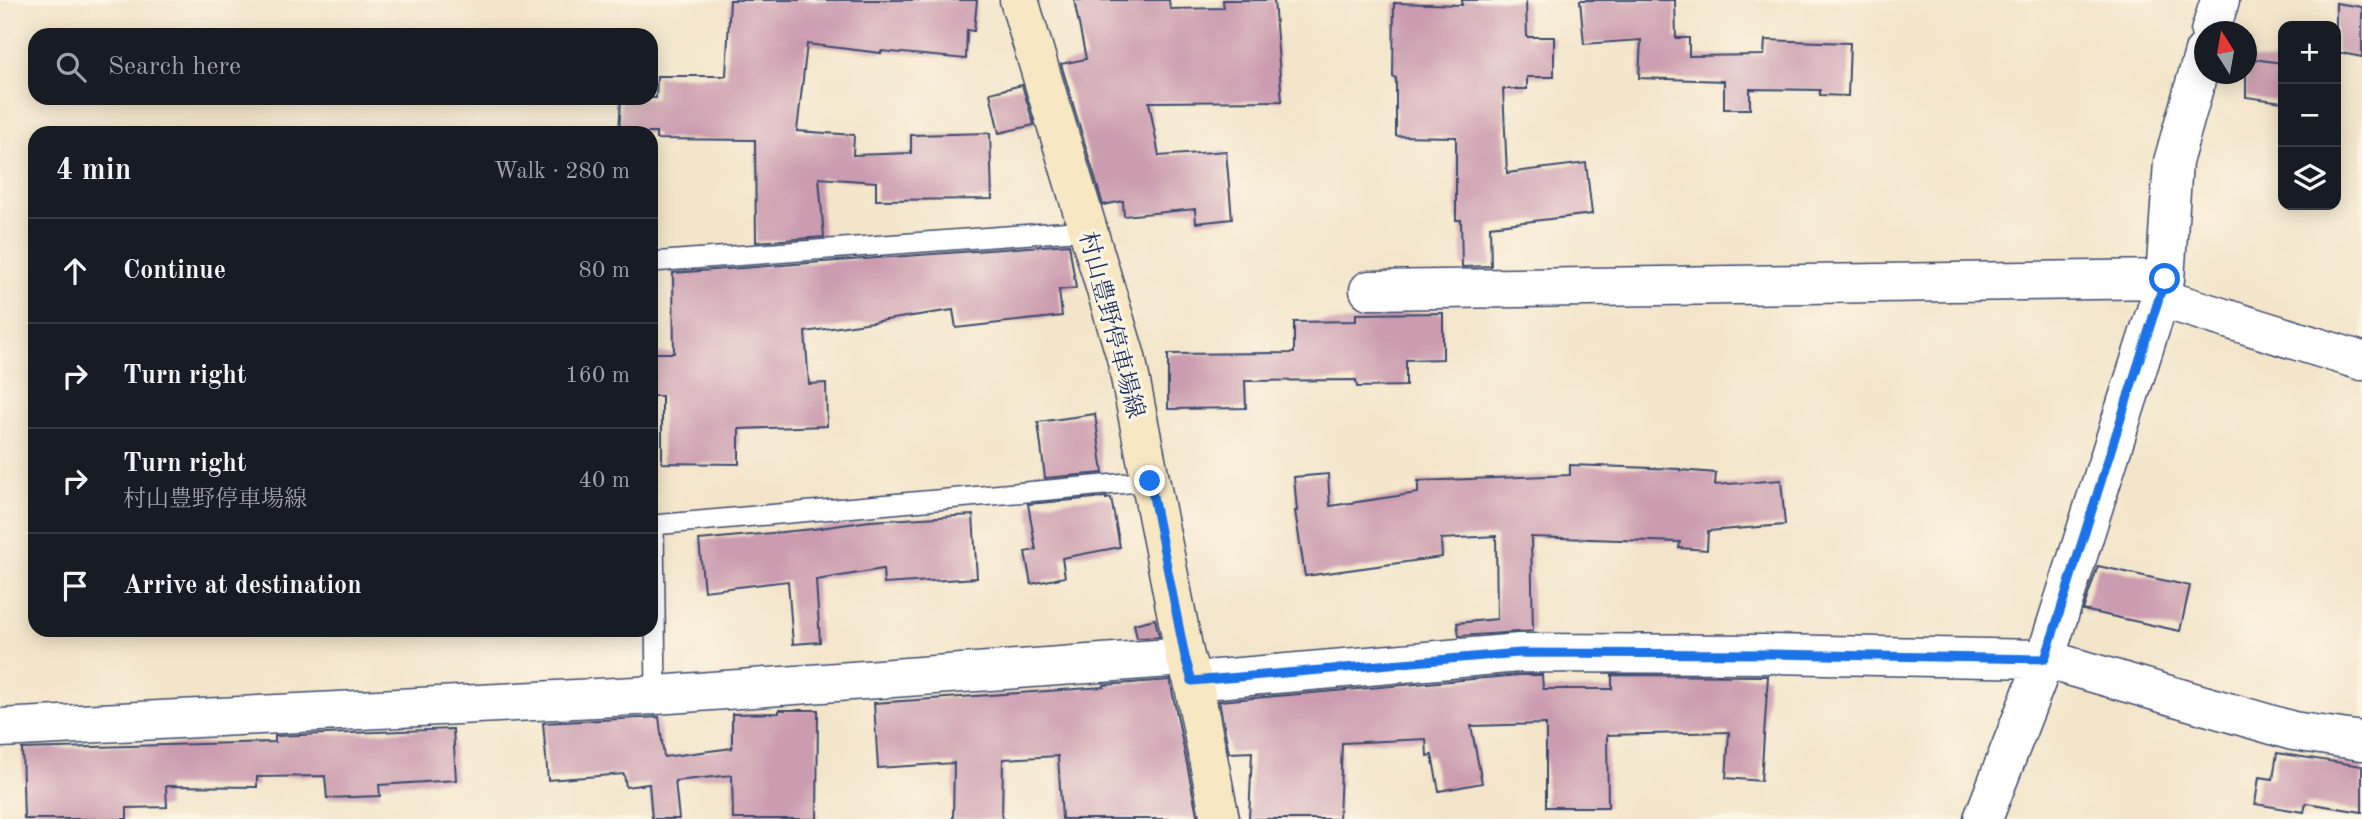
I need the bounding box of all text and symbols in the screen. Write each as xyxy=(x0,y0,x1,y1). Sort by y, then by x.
north arrow xyxy=(2194,21,2257,84)
map controls xyxy=(2278,21,2341,210)
button: + xyxy=(2278,21,2341,84)
search box xyxy=(28,28,658,105)
icon: search xyxy=(52,48,90,86)
text: Search here xyxy=(108,54,241,80)
button: − xyxy=(2278,84,2341,147)
button: layers xyxy=(2278,147,2341,210)
text: 4 min xyxy=(56,156,131,186)
text: Walk · 280 m xyxy=(494,160,630,183)
street label: 村山豊野停車場線 xyxy=(1074,229,1149,421)
icon: ahead xyxy=(56,252,94,290)
text: Continue xyxy=(123,258,226,284)
text: 80 m xyxy=(579,259,630,282)
route start xyxy=(2149,263,2180,294)
icon: right xyxy=(56,357,94,395)
text: Turn right xyxy=(123,363,246,389)
text: 160 m xyxy=(565,364,630,387)
text: Turn right xyxy=(123,451,246,477)
icon: right xyxy=(56,462,94,500)
route end xyxy=(1134,465,1165,496)
text: 40 m xyxy=(579,469,630,492)
text: 村山豊野停車場線 xyxy=(123,488,307,511)
icon: arrive xyxy=(56,567,94,605)
text: Arrive at destination xyxy=(123,573,362,599)

